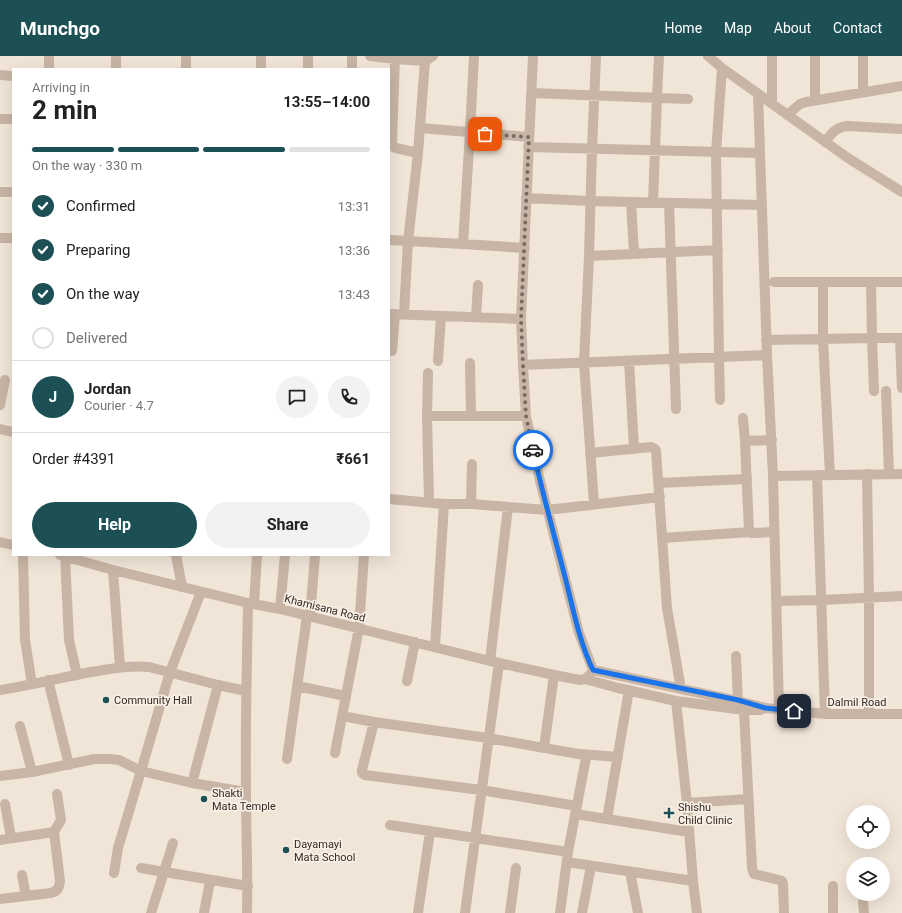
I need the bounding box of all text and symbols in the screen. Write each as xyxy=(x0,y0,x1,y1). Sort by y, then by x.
text: Munchgo xyxy=(20,17,100,40)
text: Home xyxy=(664,20,702,36)
text: Map xyxy=(724,20,752,36)
text: About xyxy=(774,20,811,36)
text: Contact xyxy=(833,20,882,36)
text: Arriving in xyxy=(32,80,90,95)
text: 13:55–14:00 xyxy=(283,93,370,111)
text: 2 min xyxy=(32,95,97,125)
pin xyxy=(468,117,502,151)
icon: bag xyxy=(474,123,496,145)
text: On the way · 330 m xyxy=(32,158,142,173)
icon: check xyxy=(32,195,54,217)
text: Confirmed xyxy=(66,197,136,215)
text: 13:31 xyxy=(338,199,370,214)
icon: check xyxy=(32,239,54,261)
text: Preparing xyxy=(66,241,130,259)
text: 13:36 xyxy=(338,243,370,258)
icon: check xyxy=(32,283,54,305)
text: On the way xyxy=(66,285,140,303)
text: 13:43 xyxy=(338,287,370,302)
text: Delivered xyxy=(66,329,128,347)
button: chat xyxy=(276,376,318,418)
button: phone xyxy=(328,376,370,418)
text: Jordan xyxy=(84,380,131,398)
text: J xyxy=(49,388,57,406)
text: Courier · 4.7 xyxy=(84,398,154,413)
courier xyxy=(513,430,553,470)
icon: car xyxy=(522,439,544,461)
text: Order #4391 xyxy=(32,450,115,468)
text: ₹661 xyxy=(336,450,370,468)
button: Help xyxy=(32,502,197,548)
button: Share xyxy=(205,502,370,548)
street label: Khamisana Road xyxy=(283,592,367,625)
place label: Community Hall xyxy=(114,694,192,707)
pin xyxy=(777,694,811,728)
marker: Community Hall xyxy=(101,695,111,705)
street label: Dalmil Road xyxy=(828,696,886,709)
icon: home xyxy=(783,700,805,722)
place label: Shakti Mata Temple xyxy=(212,787,276,813)
marker: Shakti Mata Temple xyxy=(199,794,209,804)
place label: Shishu Child Clinic xyxy=(678,801,733,827)
map controls xyxy=(846,805,890,901)
button: locate xyxy=(846,805,890,849)
marker: Shishu Child Clinic xyxy=(663,807,675,819)
place label: Dayamayi Mata School xyxy=(294,838,355,864)
marker: Dayamayi Mata School xyxy=(281,845,291,855)
button: layers xyxy=(846,857,890,901)

